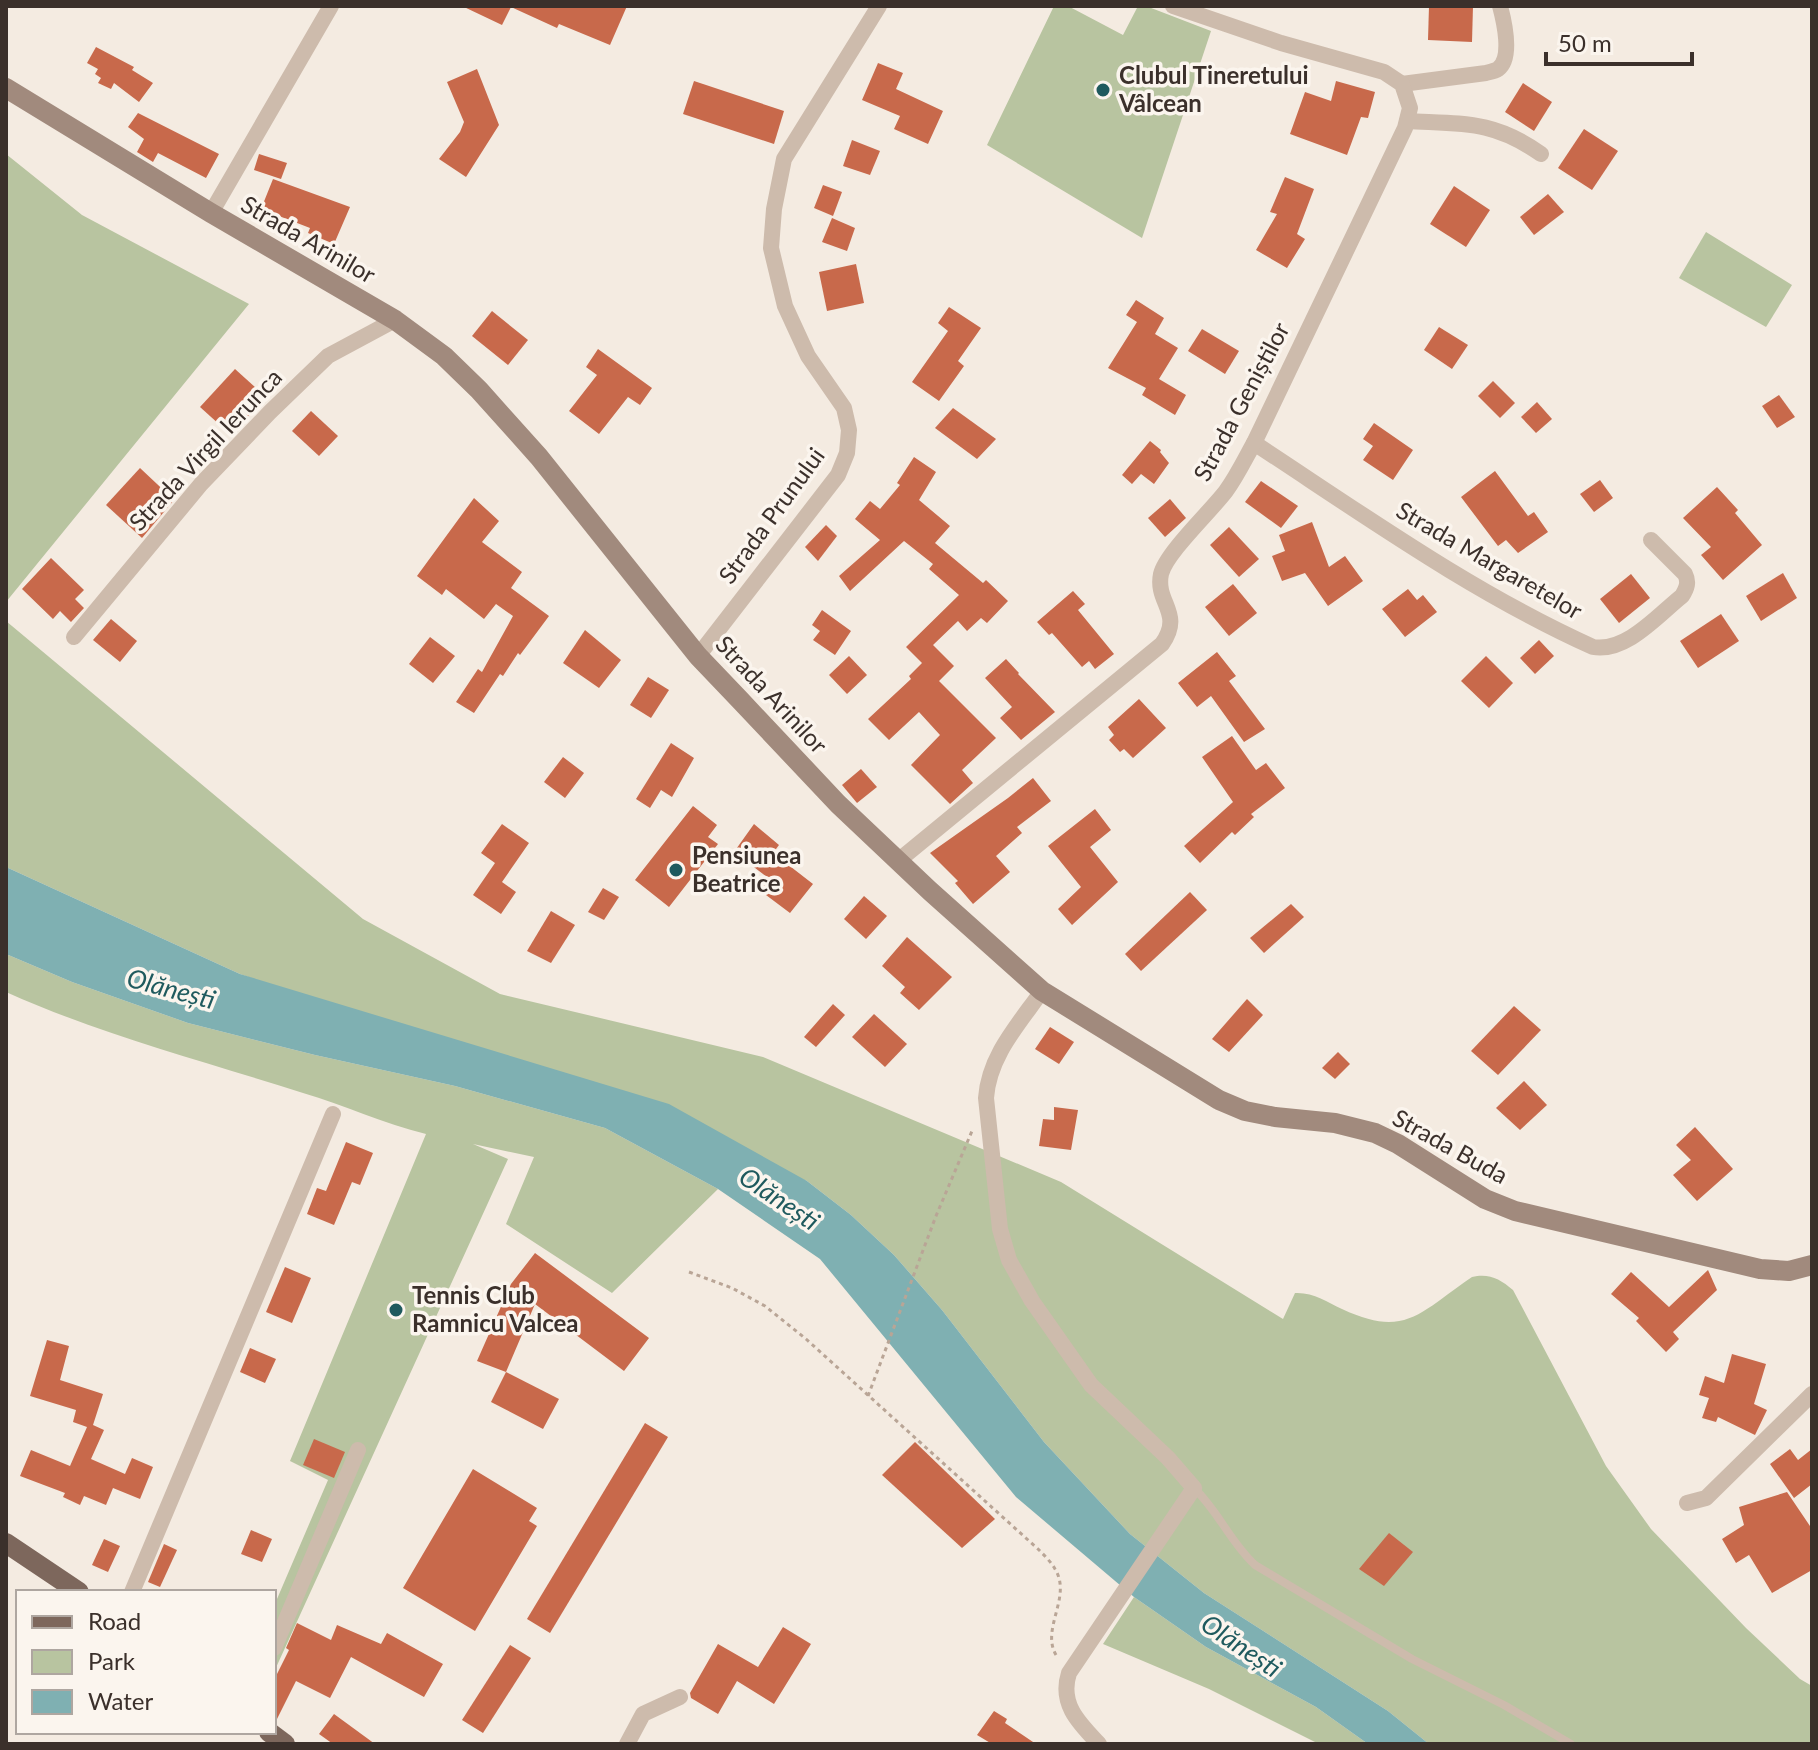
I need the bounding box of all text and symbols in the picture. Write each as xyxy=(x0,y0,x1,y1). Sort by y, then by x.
scale bar xyxy=(1546,16,1692,66)
text: 50 m xyxy=(1558,28,1612,57)
place label: Clubul Tineretului Vâlcean xyxy=(1118,60,1309,117)
marker: Clubul Tineretului Vâlcean xyxy=(1094,81,1112,99)
street label: Strada Arinilor xyxy=(236,189,381,289)
street label: Strada Geniștilor xyxy=(1187,317,1295,486)
street label: Strada Virgil Ierunca xyxy=(122,362,287,536)
street label: Strada Prunului xyxy=(712,441,830,589)
street label: Strada Margaretelor xyxy=(1392,495,1588,625)
street label: Strada Arinilor xyxy=(710,629,834,759)
place label: Pensiunea Beatrice xyxy=(692,840,801,897)
marker: Pensiunea Beatrice xyxy=(667,861,685,879)
water label: Olănești xyxy=(124,961,219,1015)
street label: Strada Buda xyxy=(1388,1102,1513,1189)
water label: Olănești xyxy=(733,1160,826,1237)
place label: Tennis Club Ramnicu Valcea xyxy=(412,1280,579,1337)
marker: Tennis Club Ramnicu Valcea xyxy=(387,1301,405,1319)
legend xyxy=(16,1590,276,1734)
text: Road xyxy=(88,1606,141,1635)
water label: Olănești xyxy=(1195,1607,1288,1684)
text: Park xyxy=(88,1646,136,1675)
text: Water xyxy=(88,1686,153,1715)

